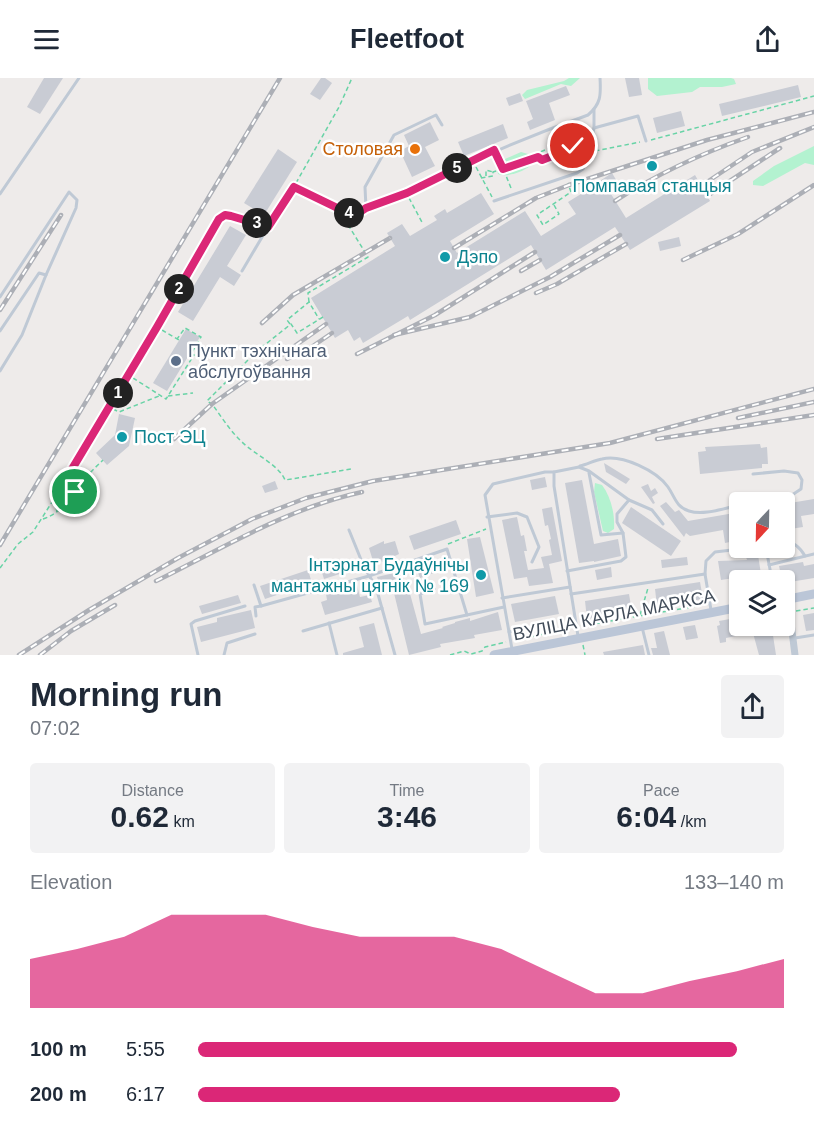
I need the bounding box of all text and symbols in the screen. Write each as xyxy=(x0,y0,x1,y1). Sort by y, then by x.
icon: menu xyxy=(30,23,63,56)
icon: share xyxy=(751,23,784,56)
text: Fleetfoot xyxy=(350,24,464,54)
pin xyxy=(547,120,598,171)
icon: check xyxy=(556,129,589,162)
place label: Столовая xyxy=(323,139,403,159)
marker: Столовая xyxy=(408,142,422,156)
pin: 5 xyxy=(442,153,472,183)
text: 5 xyxy=(453,159,461,176)
marker: Помпавая станцыя xyxy=(645,159,659,173)
place label: Помпавая станцыя xyxy=(572,176,732,196)
pin: 4 xyxy=(334,198,364,228)
text: 4 xyxy=(345,204,353,221)
pin: 3 xyxy=(242,208,272,238)
text: 3 xyxy=(253,214,261,231)
place label: Дэпо xyxy=(457,247,498,267)
marker: Дэпо xyxy=(438,250,452,264)
pin: 2 xyxy=(164,274,194,304)
text: 2 xyxy=(175,280,183,297)
place label: Пункт тэхнічнага абслугоўвання xyxy=(188,341,328,382)
marker: Пункт тэхнічнага абслугоўвання xyxy=(169,354,183,368)
pin: 1 xyxy=(103,378,133,408)
text: 1 xyxy=(114,384,122,401)
place label: Пост ЭЦ xyxy=(134,427,205,447)
marker: Пост ЭЦ xyxy=(115,430,129,444)
pin xyxy=(49,466,100,517)
icon: arrive xyxy=(58,475,91,508)
north arrow xyxy=(729,492,795,558)
map controls xyxy=(729,492,795,636)
place label: Інтэрнат Будаўнічы мантажны цягнік № 169 xyxy=(271,555,469,596)
marker: Інтэрнат Будаўнічы мантажны цягнік № 169 xyxy=(474,568,488,582)
button: layers xyxy=(729,570,795,636)
street label: ВУЛІЦА КАРЛА МАРКСА xyxy=(511,586,717,644)
button: share xyxy=(721,675,784,738)
text: Morning run xyxy=(30,676,222,713)
text: 07:02 xyxy=(30,717,80,739)
text: Distance xyxy=(122,782,184,799)
text: Time xyxy=(390,782,424,799)
text: Pace xyxy=(643,782,680,799)
text: 0.62 xyxy=(111,800,169,833)
text: 3:46 xyxy=(377,800,437,833)
text: 6:04 xyxy=(616,800,676,833)
text: km xyxy=(169,813,195,830)
text: /km xyxy=(676,813,706,830)
text: Elevation xyxy=(30,871,112,893)
text: 133–140 m xyxy=(684,871,784,893)
text: 100 m xyxy=(30,1038,87,1060)
text: 5:55 xyxy=(126,1038,165,1060)
text: 200 m xyxy=(30,1083,87,1105)
text: 6:17 xyxy=(126,1083,165,1105)

